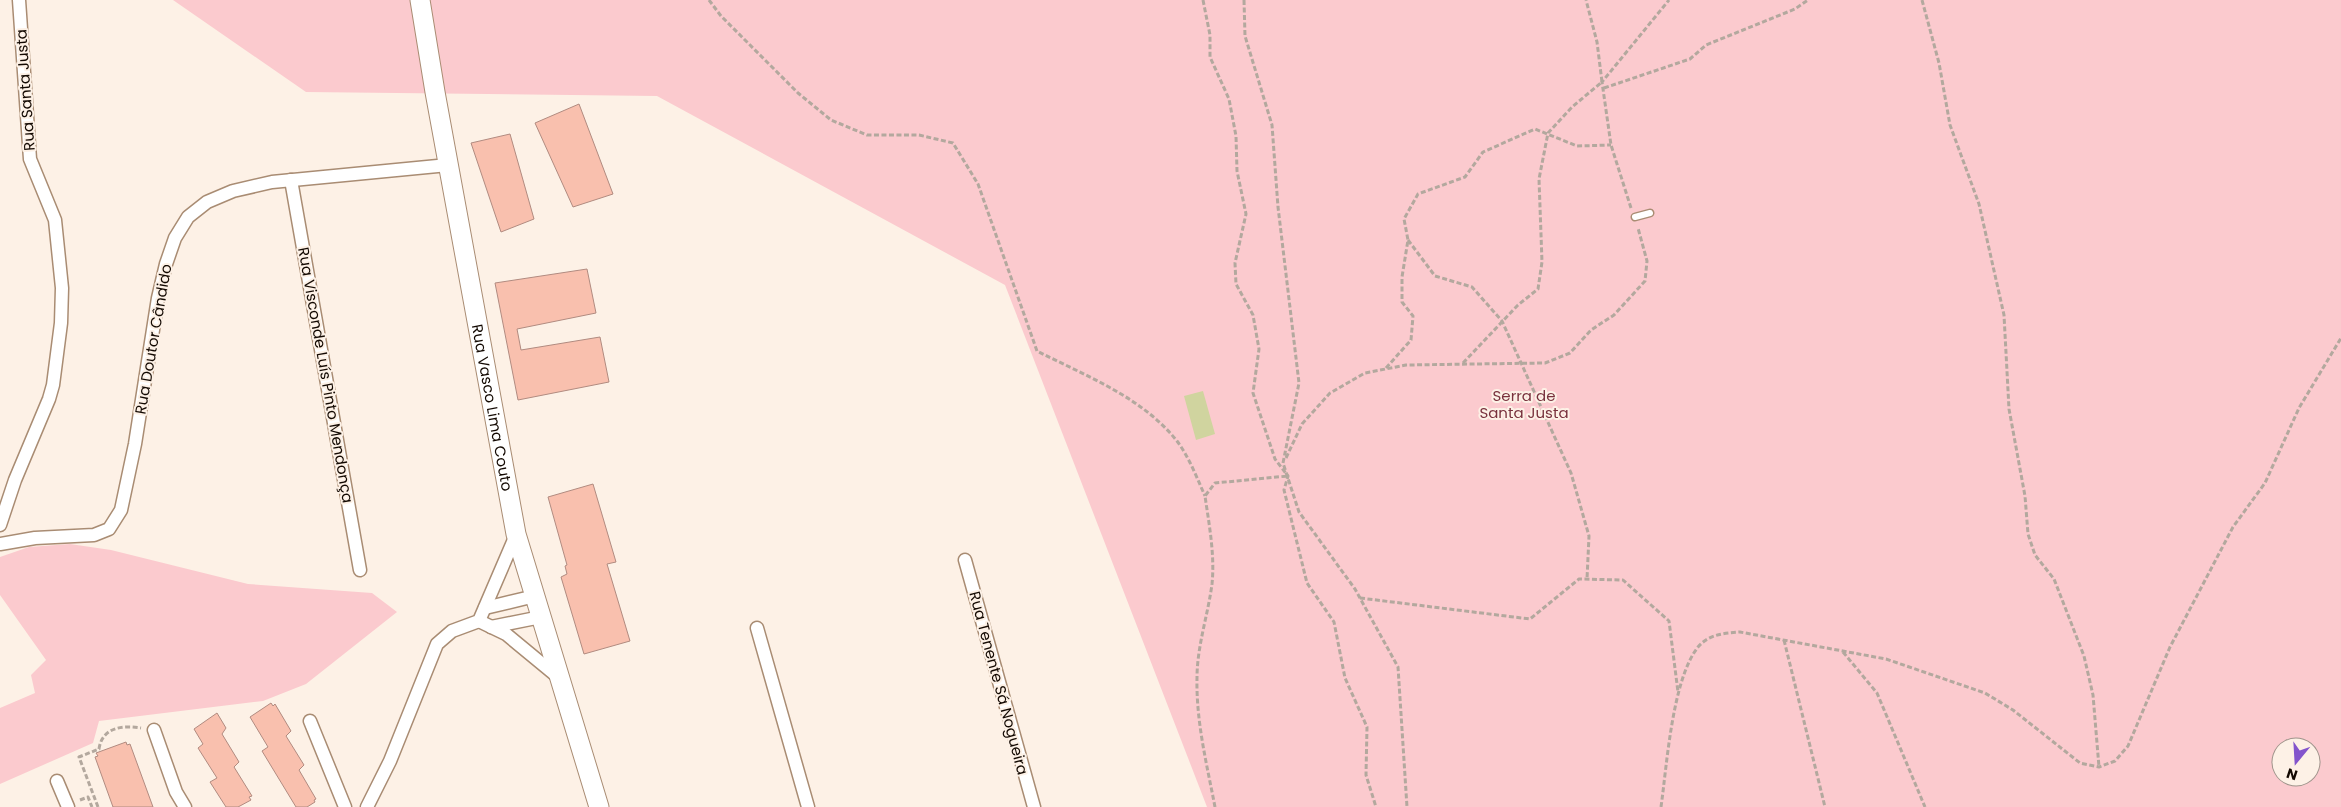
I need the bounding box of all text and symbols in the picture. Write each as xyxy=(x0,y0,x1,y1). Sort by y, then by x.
street label: Rua Santa Justa xyxy=(10,28,40,152)
street label: Rua Visconde Luís Pinto Mendonça xyxy=(293,245,359,505)
street label: Rua Doutor Cândido xyxy=(129,262,177,416)
street label: Rua Vasco Lima Couto xyxy=(467,322,518,493)
park label: Serra de Santa Justa xyxy=(1479,385,1569,423)
street label: Rua Tenente Sá Nogueira xyxy=(964,589,1034,777)
north arrow xyxy=(2271,737,2321,787)
text: N xyxy=(2284,763,2300,786)

